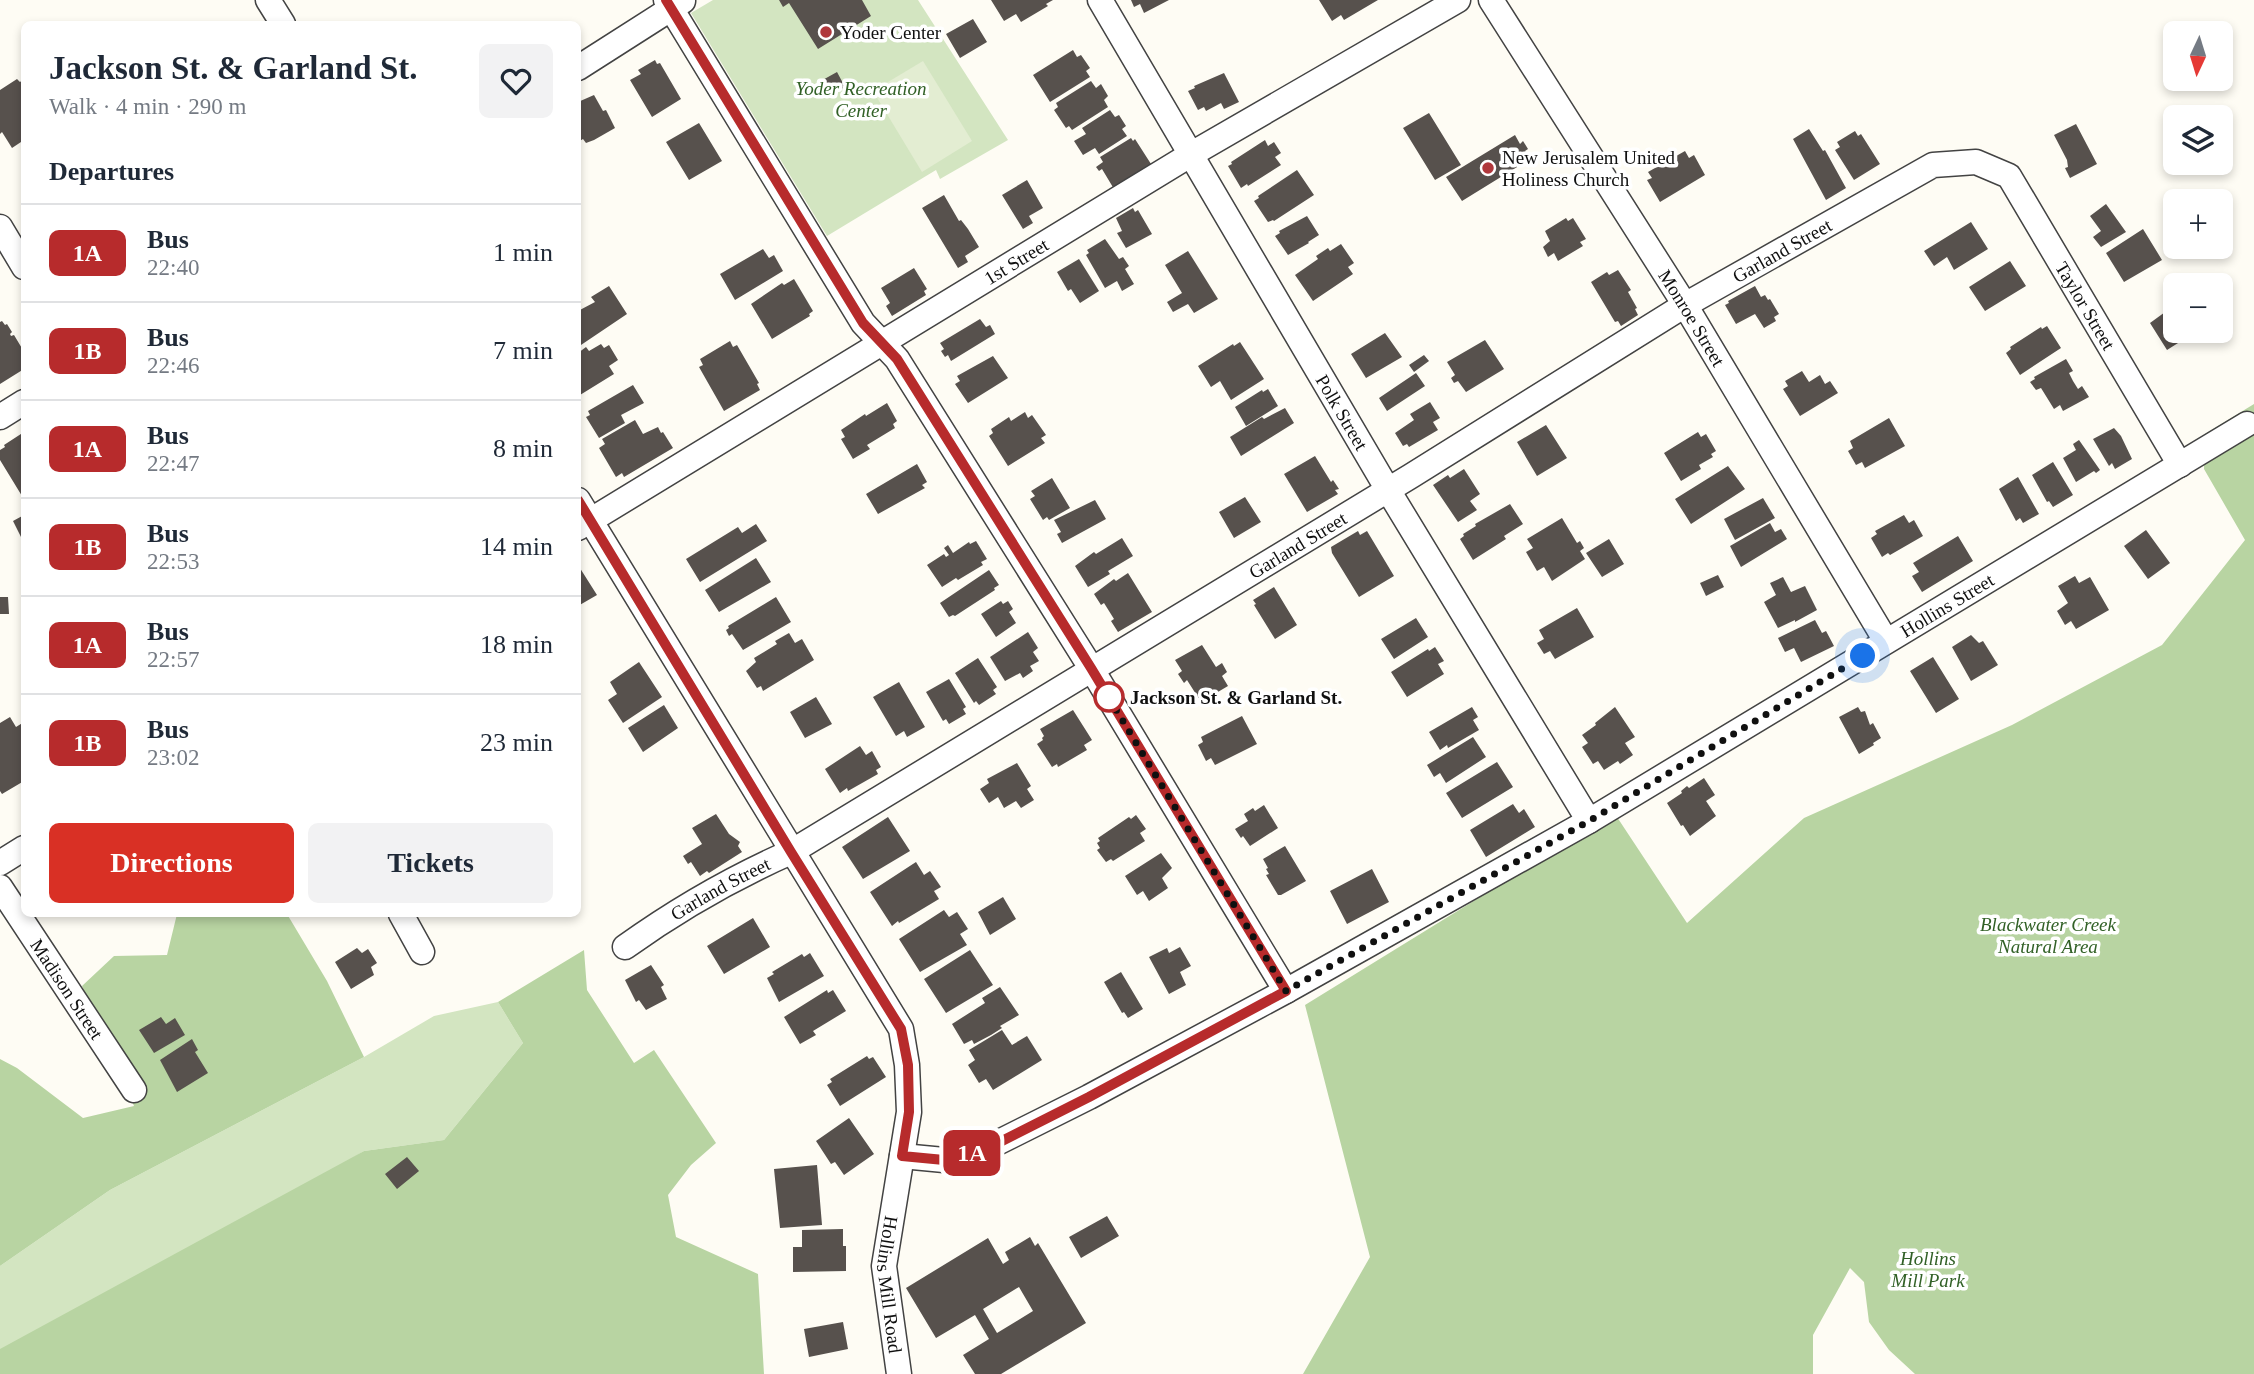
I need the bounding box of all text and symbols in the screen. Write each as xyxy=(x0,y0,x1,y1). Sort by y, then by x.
north arrow xyxy=(2163,21,2233,91)
map controls xyxy=(2163,21,2233,343)
place label: Yoder Center xyxy=(840,22,942,43)
marker: Yoder Center xyxy=(818,24,834,40)
button: heart xyxy=(479,44,553,118)
text: Jackson St. & Garland St. xyxy=(49,50,418,86)
park label: Yoder Recreation Center xyxy=(795,78,927,121)
text: Walk · 4 min · 290 m xyxy=(49,94,246,119)
button: layers xyxy=(2163,105,2233,175)
place label: New Jerusalem United Holiness Church xyxy=(1502,147,1676,190)
text: Departures xyxy=(49,157,174,186)
marker: New Jerusalem United Holiness Church xyxy=(1480,160,1496,176)
button: + xyxy=(2163,189,2233,259)
street label: Garland Street xyxy=(1729,214,1836,287)
text: Bus xyxy=(147,225,189,254)
street label: 1st Street xyxy=(980,233,1053,289)
text: 1 min xyxy=(493,238,553,267)
text: 1A xyxy=(73,240,102,266)
text: 22:40 xyxy=(147,255,199,280)
street label: Taylor Street xyxy=(2052,258,2120,354)
street label: Monroe Street xyxy=(1655,266,1730,370)
button: − xyxy=(2163,273,2233,343)
text: Bus xyxy=(147,323,189,352)
text: 7 min xyxy=(493,336,553,365)
text: 1B xyxy=(73,338,102,364)
text: 22:46 xyxy=(147,353,199,378)
street label: Polk Street xyxy=(1312,371,1373,454)
text: Bus xyxy=(147,421,189,450)
text: 8 min xyxy=(493,434,553,463)
text: 1A xyxy=(73,436,102,462)
text: 22:47 xyxy=(147,451,199,476)
street label: Garland Street xyxy=(1245,507,1351,582)
text: Bus xyxy=(147,519,189,548)
text: 14 min xyxy=(480,532,553,561)
text: 1B xyxy=(73,534,102,560)
text: 22:53 xyxy=(147,549,199,574)
street label: Hollins Street xyxy=(1897,568,1998,641)
text: Bus xyxy=(147,617,189,646)
text: 18 min xyxy=(480,630,553,659)
text: 1A xyxy=(73,632,102,658)
your location xyxy=(1845,638,1880,673)
text: 22:57 xyxy=(147,647,199,672)
marker: Jackson St. & Garland St. xyxy=(1094,682,1124,712)
place label: Jackson St. & Garland St. xyxy=(1130,687,1342,708)
text: Bus xyxy=(147,715,189,744)
text: 23 min xyxy=(480,728,553,757)
text: 1B xyxy=(73,730,102,756)
text: 23:02 xyxy=(147,745,199,770)
button: Directions xyxy=(49,823,294,903)
button: Tickets xyxy=(308,823,553,903)
street label: Garland Street xyxy=(667,852,774,924)
park label: Blackwater Creek Natural Area xyxy=(1980,914,2117,957)
street label: Madison Street xyxy=(27,935,108,1043)
line badge: 1A xyxy=(940,1130,1004,1176)
text: 1A xyxy=(957,1140,987,1166)
street label: Hollins Mill Road xyxy=(873,1214,907,1355)
park label: Hollins Mill Park xyxy=(1890,1248,1965,1291)

